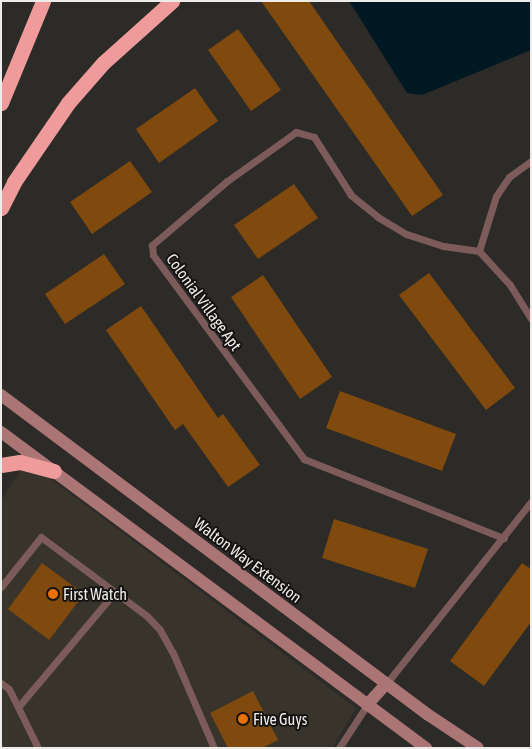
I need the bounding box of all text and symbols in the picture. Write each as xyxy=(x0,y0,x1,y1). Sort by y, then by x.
street label: Colonial Village Apt xyxy=(162,250,246,354)
street label: Walton Way Extension xyxy=(191,513,305,607)
place label: First Watch xyxy=(63,584,127,604)
marker: First Watch xyxy=(47,588,59,600)
place label: Five Guys xyxy=(253,709,307,729)
marker: Five Guys xyxy=(237,713,249,725)

